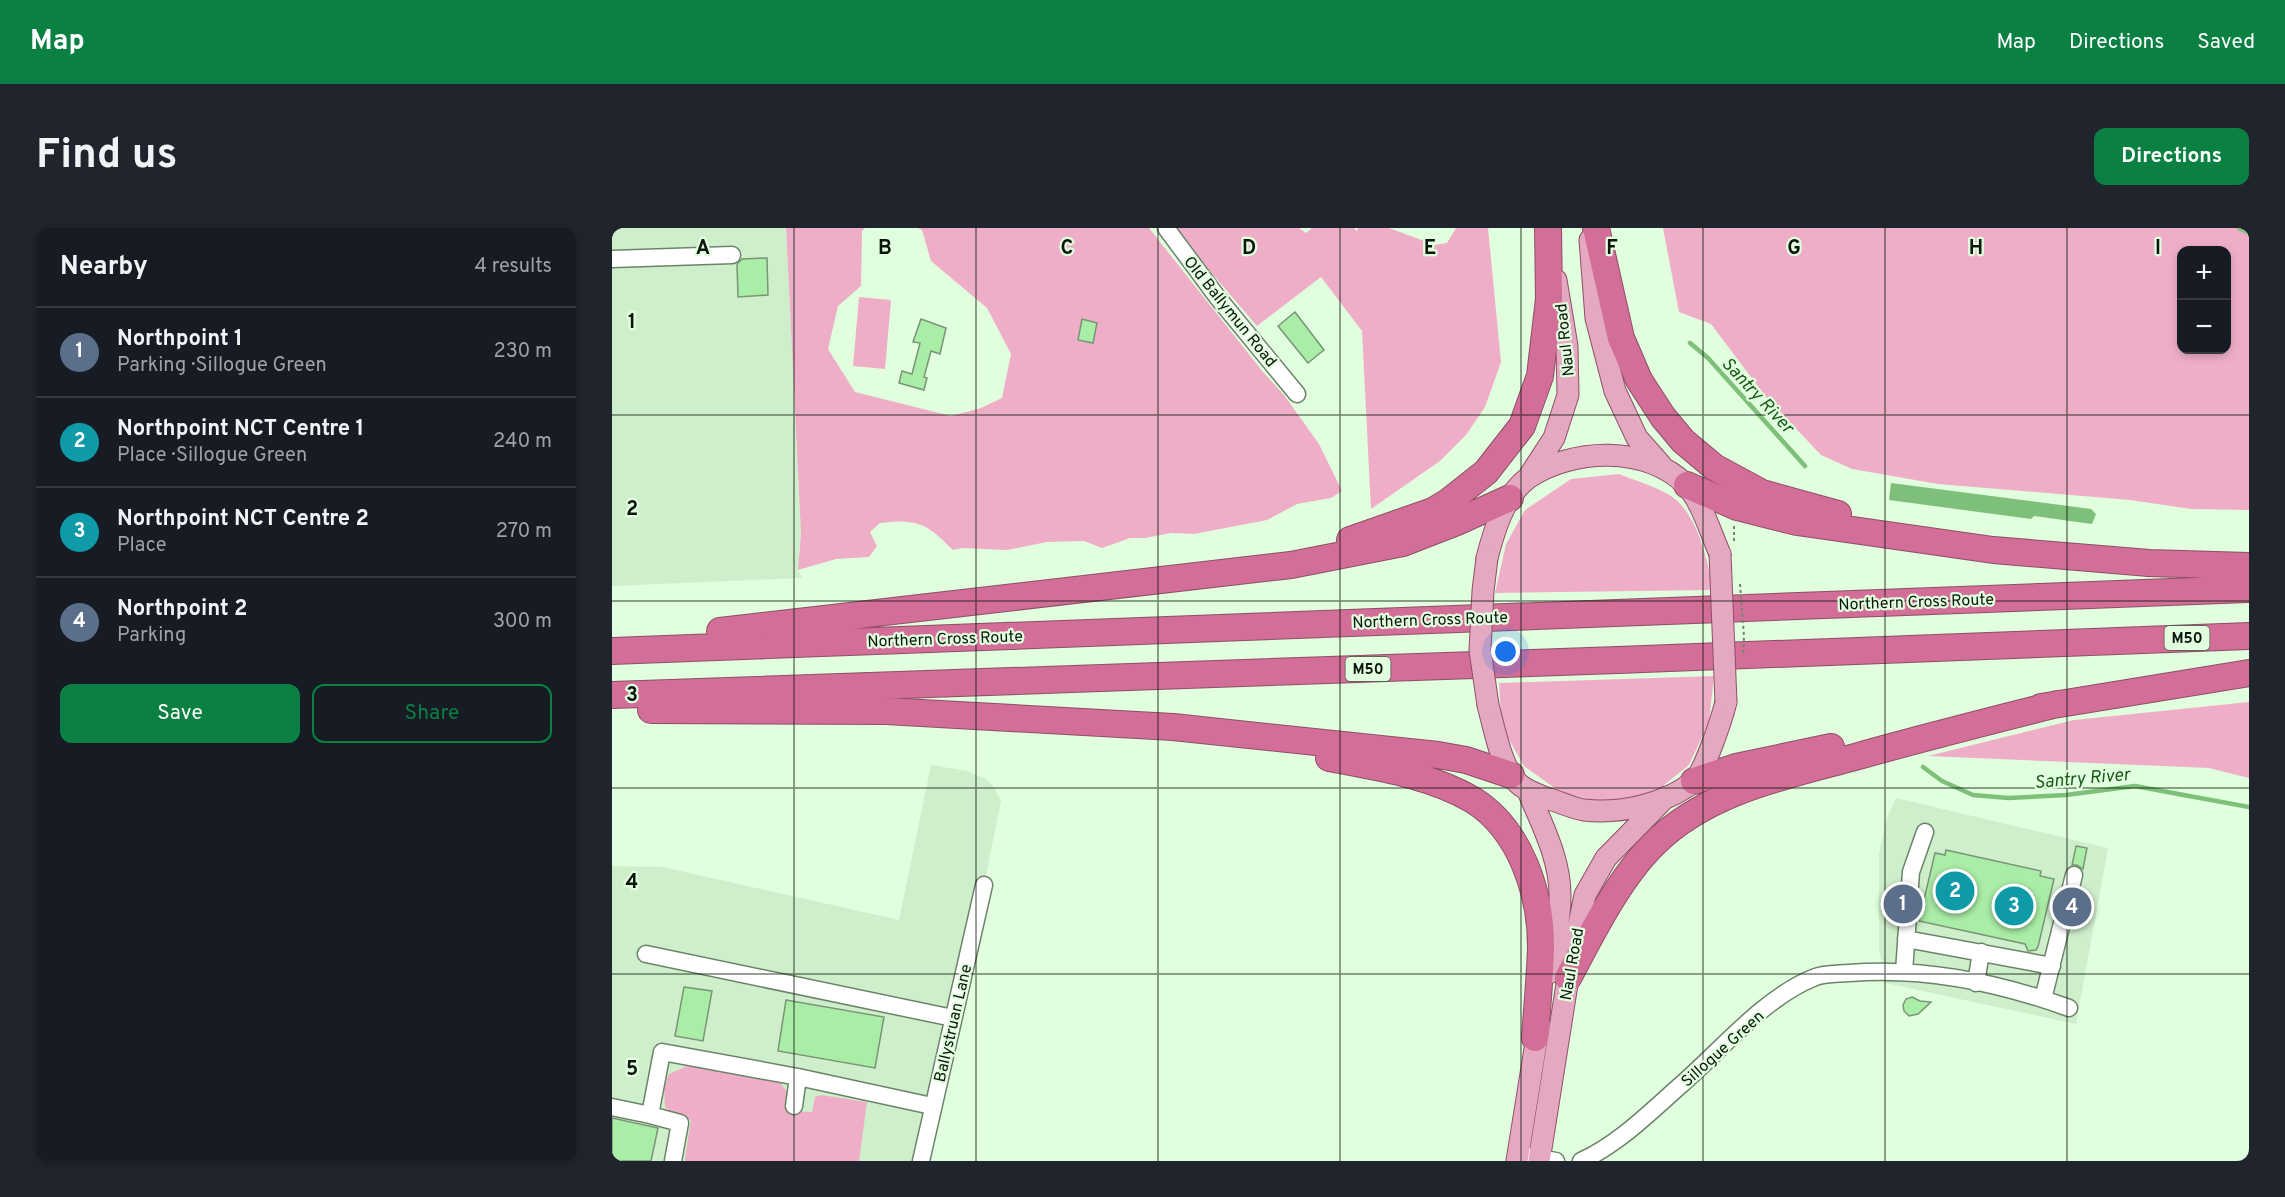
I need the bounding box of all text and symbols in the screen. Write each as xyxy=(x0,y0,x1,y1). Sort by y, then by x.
text: Map xyxy=(30,24,85,60)
text: Map xyxy=(1996,29,2036,56)
text: Directions xyxy=(2069,29,2164,56)
text: Saved xyxy=(2197,29,2255,56)
button: Directions xyxy=(2094,128,2249,185)
text: Find us xyxy=(36,130,177,183)
text: A xyxy=(696,236,710,262)
text: B xyxy=(878,236,892,262)
text: C xyxy=(1061,236,1073,262)
text: D xyxy=(1242,236,1256,262)
text: E xyxy=(1424,236,1436,262)
text: F xyxy=(1606,236,1618,262)
text: G xyxy=(1787,236,1801,262)
text: H xyxy=(1969,236,1983,262)
text: I xyxy=(2155,236,2161,262)
map controls xyxy=(2177,246,2231,354)
button: + xyxy=(2177,246,2231,300)
text: Nearby xyxy=(60,251,148,284)
street label: Old Ballymun Road xyxy=(1179,253,1280,372)
text: 4 results xyxy=(475,254,552,280)
button: − xyxy=(2177,300,2231,354)
street label: Naul Road xyxy=(1552,302,1580,377)
text: 1 xyxy=(628,310,636,336)
text: Northpoint 1 xyxy=(117,326,243,353)
text: 1 xyxy=(76,339,84,365)
text: 230 m xyxy=(493,339,552,365)
text: Parking · Sillogue Green xyxy=(117,353,327,379)
water label: Santry River xyxy=(1716,353,1800,441)
text: Northpoint NCT Centre 1 xyxy=(117,416,364,443)
text: 2 xyxy=(73,429,86,455)
text: 240 m xyxy=(493,429,552,455)
text: Place · Sillogue Green xyxy=(117,443,307,469)
text: 2 xyxy=(626,497,638,523)
text: Northpoint NCT Centre 2 xyxy=(117,506,369,533)
text: 3 xyxy=(74,519,86,545)
text: 270 m xyxy=(496,519,552,545)
text: Place xyxy=(117,533,167,559)
street label: Northern Cross Route xyxy=(1838,590,1994,616)
text: Northpoint 2 xyxy=(117,596,247,623)
street label: Northern Cross Route xyxy=(1352,608,1508,634)
text: 4 xyxy=(73,609,86,635)
text: 300 m xyxy=(493,609,552,635)
text: Parking xyxy=(117,623,186,649)
road number: M50 xyxy=(2164,626,2210,650)
street label: Northern Cross Route xyxy=(867,627,1023,653)
your location xyxy=(1491,637,1520,666)
road number: M50 xyxy=(1346,657,1390,681)
text: 3 xyxy=(626,683,638,709)
button: Save xyxy=(60,684,300,743)
button: Share xyxy=(312,684,552,743)
water label: Santry River xyxy=(2033,764,2133,795)
pin: 2 xyxy=(1936,868,1974,914)
text: 4 xyxy=(626,870,638,896)
pin: 1 xyxy=(1884,882,1922,926)
pin: 3 xyxy=(1994,884,2034,928)
pin: 4 xyxy=(2052,884,2092,930)
street label: Naul Road xyxy=(1557,927,1589,1002)
street label: Ballystruan Lane xyxy=(931,963,977,1084)
street label: Sillogue Green xyxy=(1678,1007,1769,1092)
text: 5 xyxy=(626,1057,638,1083)

